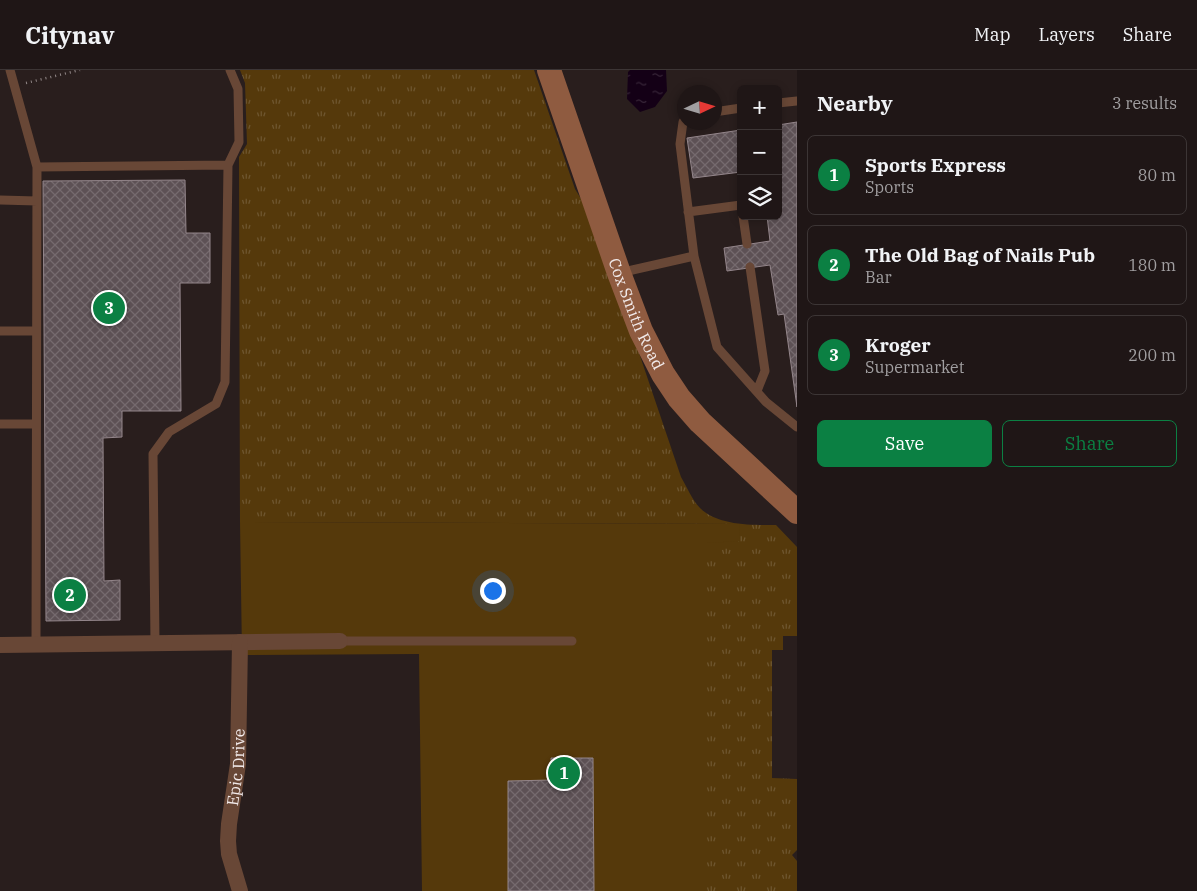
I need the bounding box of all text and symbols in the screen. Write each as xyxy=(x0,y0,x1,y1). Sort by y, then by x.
text: Citynav xyxy=(25,19,114,51)
text: Map xyxy=(974,23,1011,46)
text: Layers xyxy=(1039,23,1095,46)
text: Share xyxy=(1123,23,1172,46)
north arrow xyxy=(677,85,722,130)
map controls xyxy=(737,85,782,220)
button: + xyxy=(737,85,782,130)
text: Nearby xyxy=(817,89,893,117)
text: 3 results xyxy=(1112,93,1177,113)
button: − xyxy=(737,130,782,175)
text: Sports Express xyxy=(865,153,1006,177)
text: 1 xyxy=(829,165,839,185)
text: 80 m xyxy=(1138,165,1176,185)
button: layers xyxy=(737,175,782,220)
text: Sports xyxy=(865,177,914,197)
text: The Old Bag of Nails Pub xyxy=(865,243,1095,267)
street label: Cox Smith Road xyxy=(605,255,669,373)
text: 2 xyxy=(829,255,839,275)
text: 180 m xyxy=(1128,255,1176,275)
text: Bar xyxy=(865,267,892,287)
pin: 3 xyxy=(93,289,125,327)
text: Kroger xyxy=(865,333,931,357)
text: 3 xyxy=(829,345,839,365)
text: 200 m xyxy=(1128,345,1176,365)
text: Supermarket xyxy=(865,357,964,377)
button: Save xyxy=(817,420,992,467)
button: Share xyxy=(1002,420,1177,467)
pin: 2 xyxy=(54,576,86,614)
your location xyxy=(480,578,506,604)
street label: Epic Drive xyxy=(222,728,249,807)
pin: 1 xyxy=(548,754,580,792)

